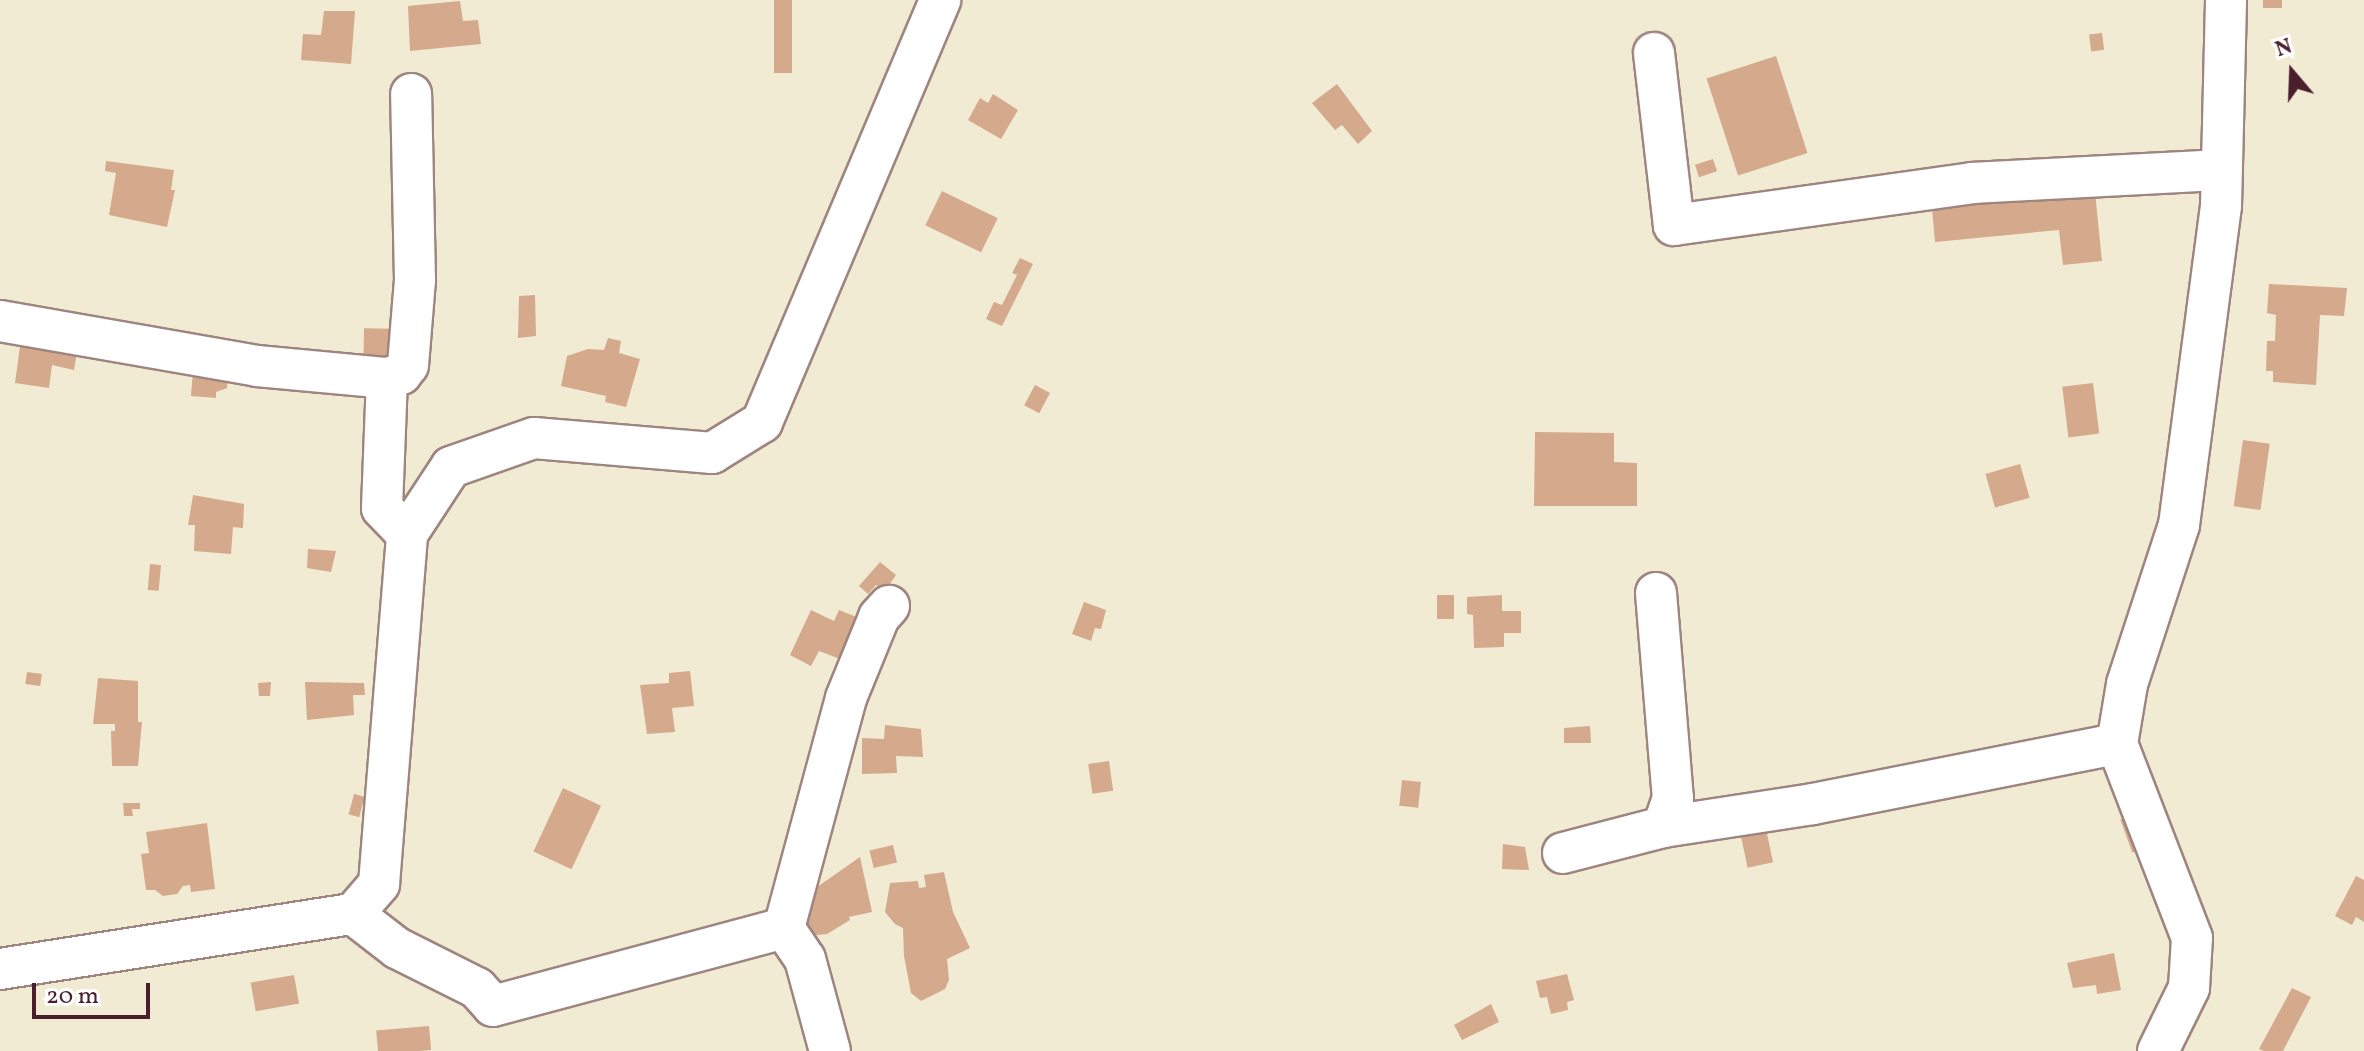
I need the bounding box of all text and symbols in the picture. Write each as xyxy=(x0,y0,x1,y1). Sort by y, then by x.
north arrow xyxy=(2252,32,2332,112)
text: N xyxy=(2271,32,2297,66)
scale bar xyxy=(36,967,154,1017)
text: 20 m xyxy=(46,980,99,1014)

